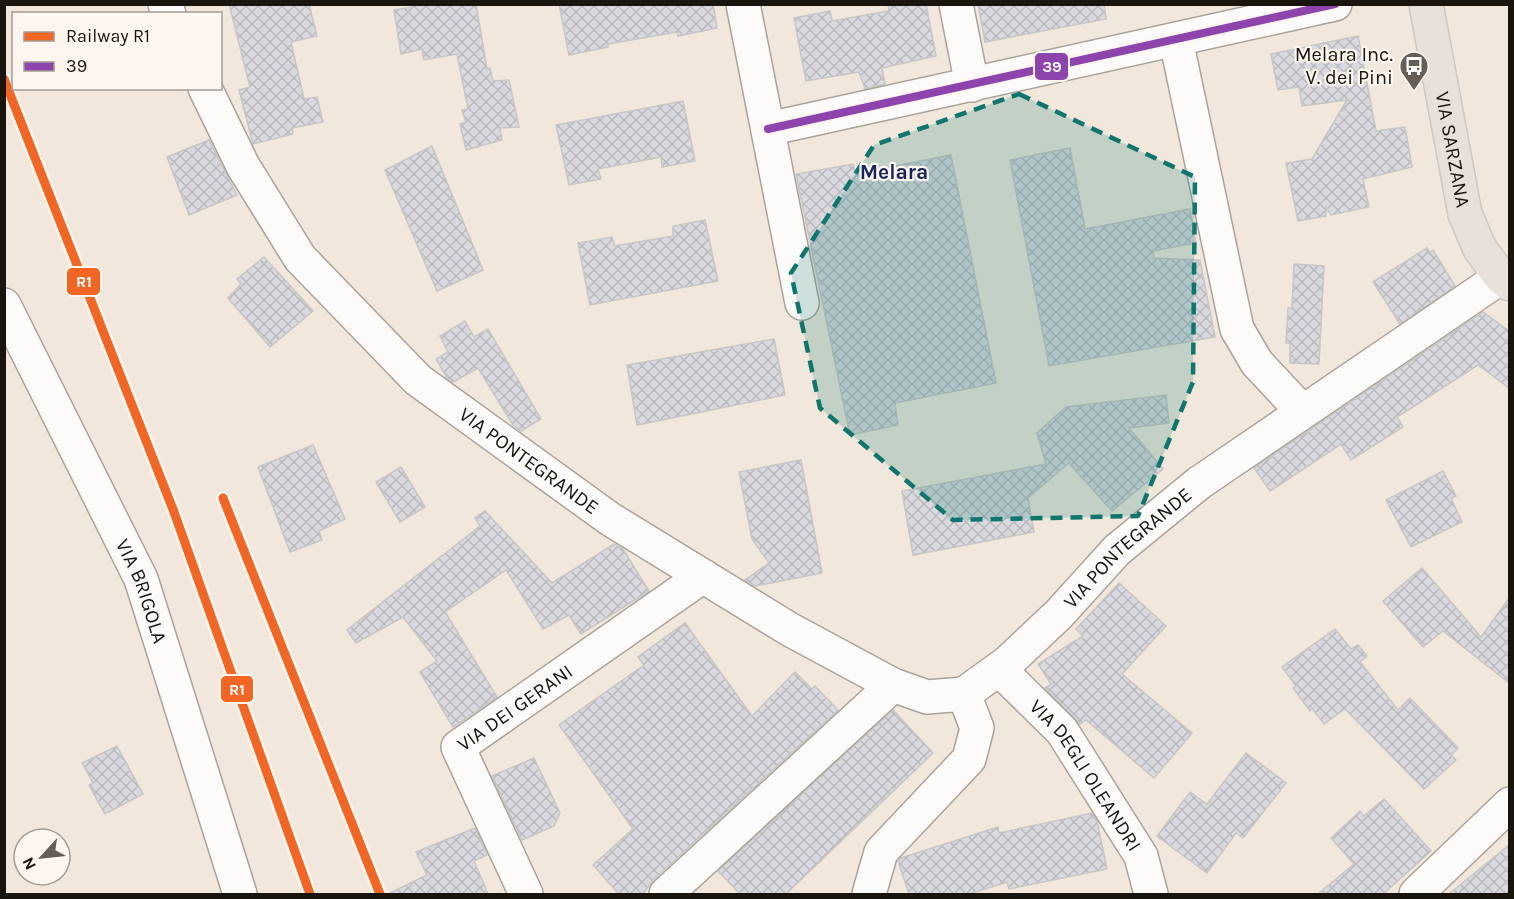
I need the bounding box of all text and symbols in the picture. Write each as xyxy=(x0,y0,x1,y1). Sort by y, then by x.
legend xyxy=(12,12,222,90)
text: Railway R1 xyxy=(66,25,150,47)
place label: Melara Inc. V. dei Pini xyxy=(1295,43,1393,89)
bus stop icon: Melara Inc. V. dei Pini xyxy=(1398,50,1430,92)
line badge: 39 xyxy=(1034,52,1069,81)
text: 39 xyxy=(66,55,87,77)
text: 39 xyxy=(1042,57,1062,76)
street label: VIA SARZANA xyxy=(1430,90,1475,209)
district label: Melara xyxy=(860,160,928,184)
line badge: R1 xyxy=(66,267,101,296)
text: R1 xyxy=(76,272,92,291)
street label: VIA PONTEGRANDE xyxy=(455,403,603,519)
street label: VIA PONTEGRANDE xyxy=(1059,483,1196,613)
street label: VIA BRIGOLA xyxy=(111,535,171,646)
street label: VIA DEI GERANI xyxy=(453,660,577,756)
line badge: R1 xyxy=(220,675,254,703)
text: R1 xyxy=(229,680,245,699)
street label: VIA DEGLI OLEANDRI xyxy=(1025,695,1146,855)
north arrow xyxy=(12,827,72,887)
text: N xyxy=(18,854,40,873)

